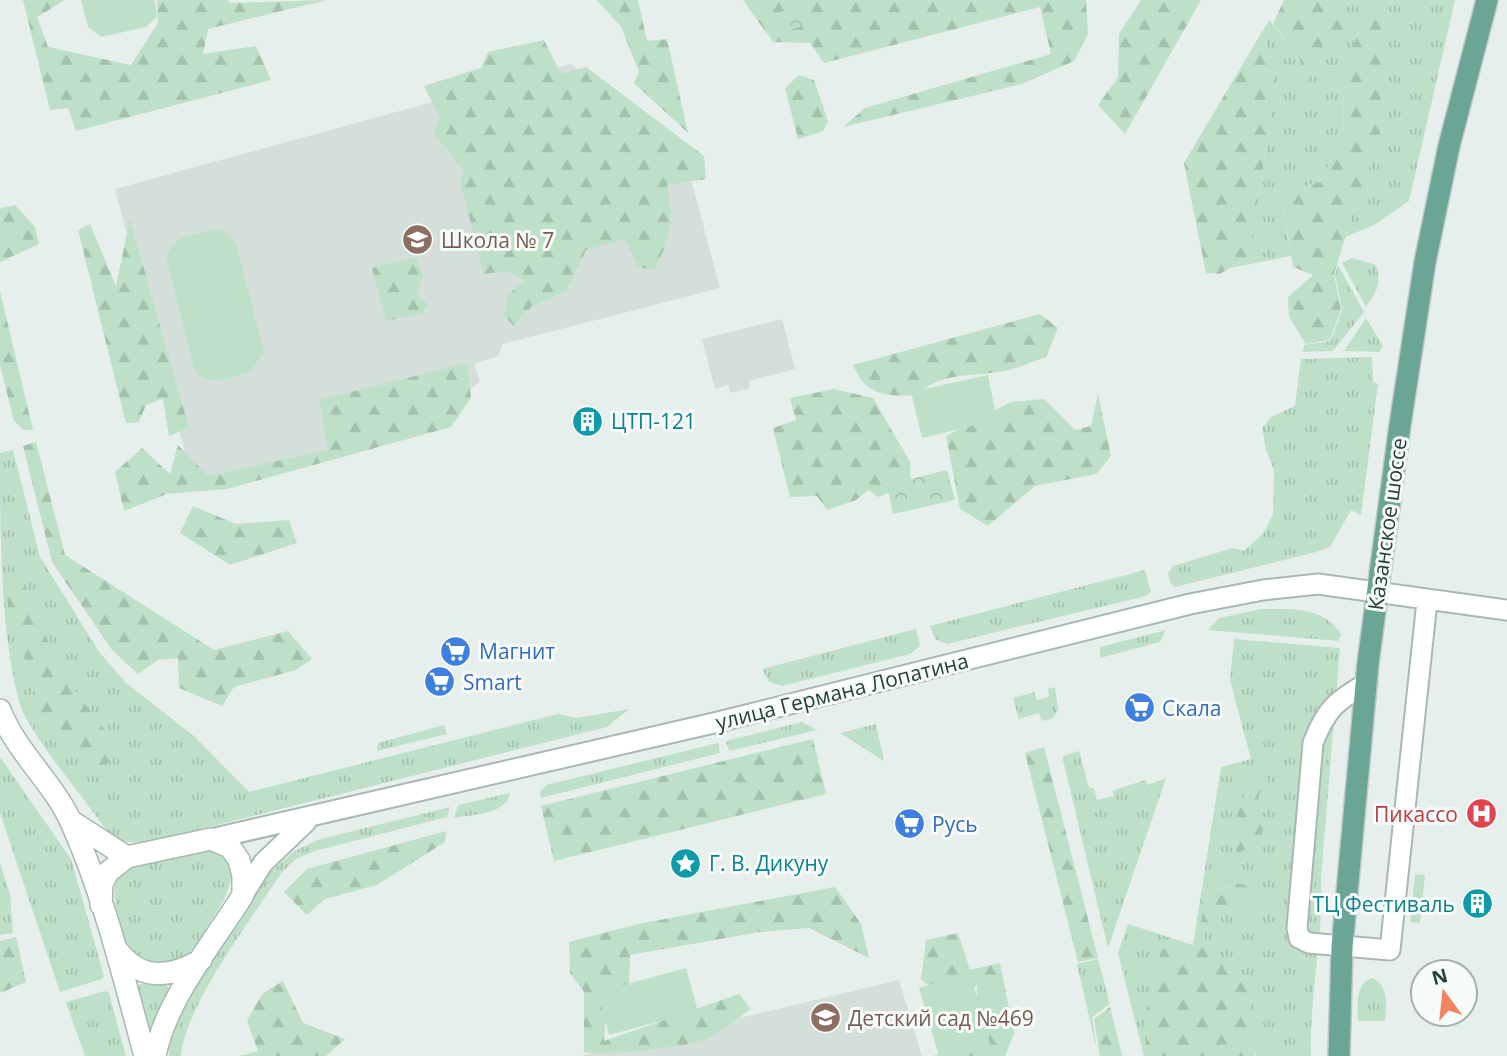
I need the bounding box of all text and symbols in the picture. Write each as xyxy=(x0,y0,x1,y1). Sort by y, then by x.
school or university icon: Школа № 7 xyxy=(401,223,435,257)
place label: Школа № 7 xyxy=(441,226,554,254)
building icon: ЦТП-121 xyxy=(571,404,605,438)
place label: ЦТП-121 xyxy=(611,407,696,435)
street label: Казанское шоссе xyxy=(1361,436,1413,612)
supermarket icon: Магнит xyxy=(439,634,473,668)
place label: Магнит xyxy=(479,637,555,665)
street label: улица Германа Лопатина xyxy=(713,646,971,736)
supermarket icon: Smart xyxy=(423,665,457,699)
place label: Smart xyxy=(463,668,522,696)
supermarket icon: Скала xyxy=(1122,691,1156,725)
place label: Скала xyxy=(1162,694,1221,722)
hospital icon: Пикассо xyxy=(1464,797,1498,831)
place label: Пикассо xyxy=(1374,800,1458,828)
supermarket icon: Русь xyxy=(892,807,926,841)
place label: Русь xyxy=(932,810,978,838)
place icon: Г. В. Дикуну xyxy=(669,846,703,880)
place label: Г. В. Дикуну xyxy=(709,849,829,877)
building icon: ТЦ Фестиваль xyxy=(1461,887,1495,921)
place label: ТЦ Фестиваль xyxy=(1313,890,1455,918)
north arrow xyxy=(1409,958,1479,1028)
text: N xyxy=(1429,962,1450,991)
school or university icon: Детский сад №469 xyxy=(808,1001,842,1035)
place label: Детский сад №469 xyxy=(848,1004,1034,1032)

